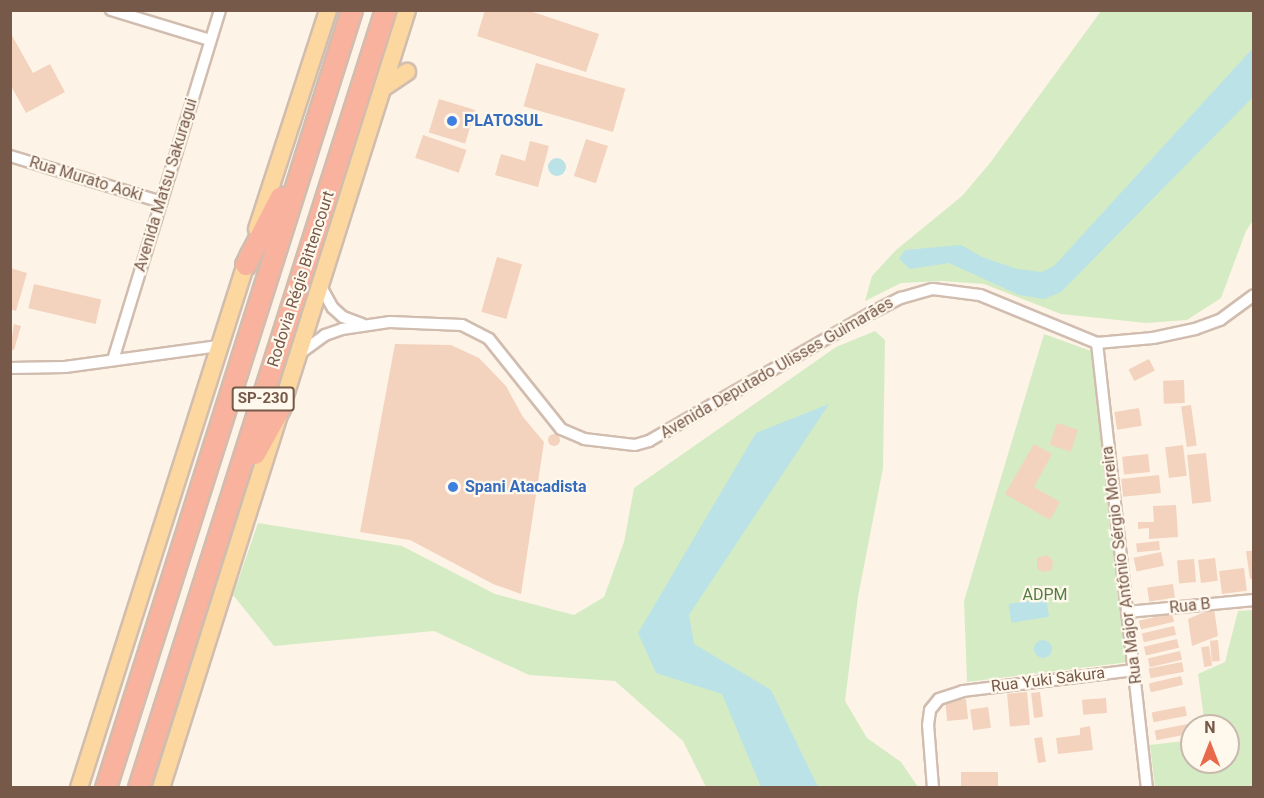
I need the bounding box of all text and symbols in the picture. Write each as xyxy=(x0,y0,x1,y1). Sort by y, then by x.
street label: Avenida Matsu Sakuragui xyxy=(130,96,202,274)
place label: PLATOSUL xyxy=(464,111,543,131)
marker: PLATOSUL xyxy=(445,114,459,128)
street label: Rua Murato Aoki xyxy=(27,153,145,205)
street label: Rodovia Régis Bittencourt xyxy=(263,189,339,369)
street label: Avenida Deputado Ulisses Guimarães xyxy=(657,293,897,443)
road number: SP-230 xyxy=(232,387,294,411)
street label: Rua Major Antônio Sérgio Moreira xyxy=(1098,445,1146,685)
place label: Spani Atacadista xyxy=(465,477,587,497)
marker: Spani Atacadista xyxy=(446,480,460,494)
park label: ADPM xyxy=(1022,585,1068,605)
street label: Rua B xyxy=(1168,594,1212,618)
street label: Rua Yuki Sakura xyxy=(990,664,1106,696)
north arrow xyxy=(1180,714,1240,774)
text: N xyxy=(1204,718,1216,737)

